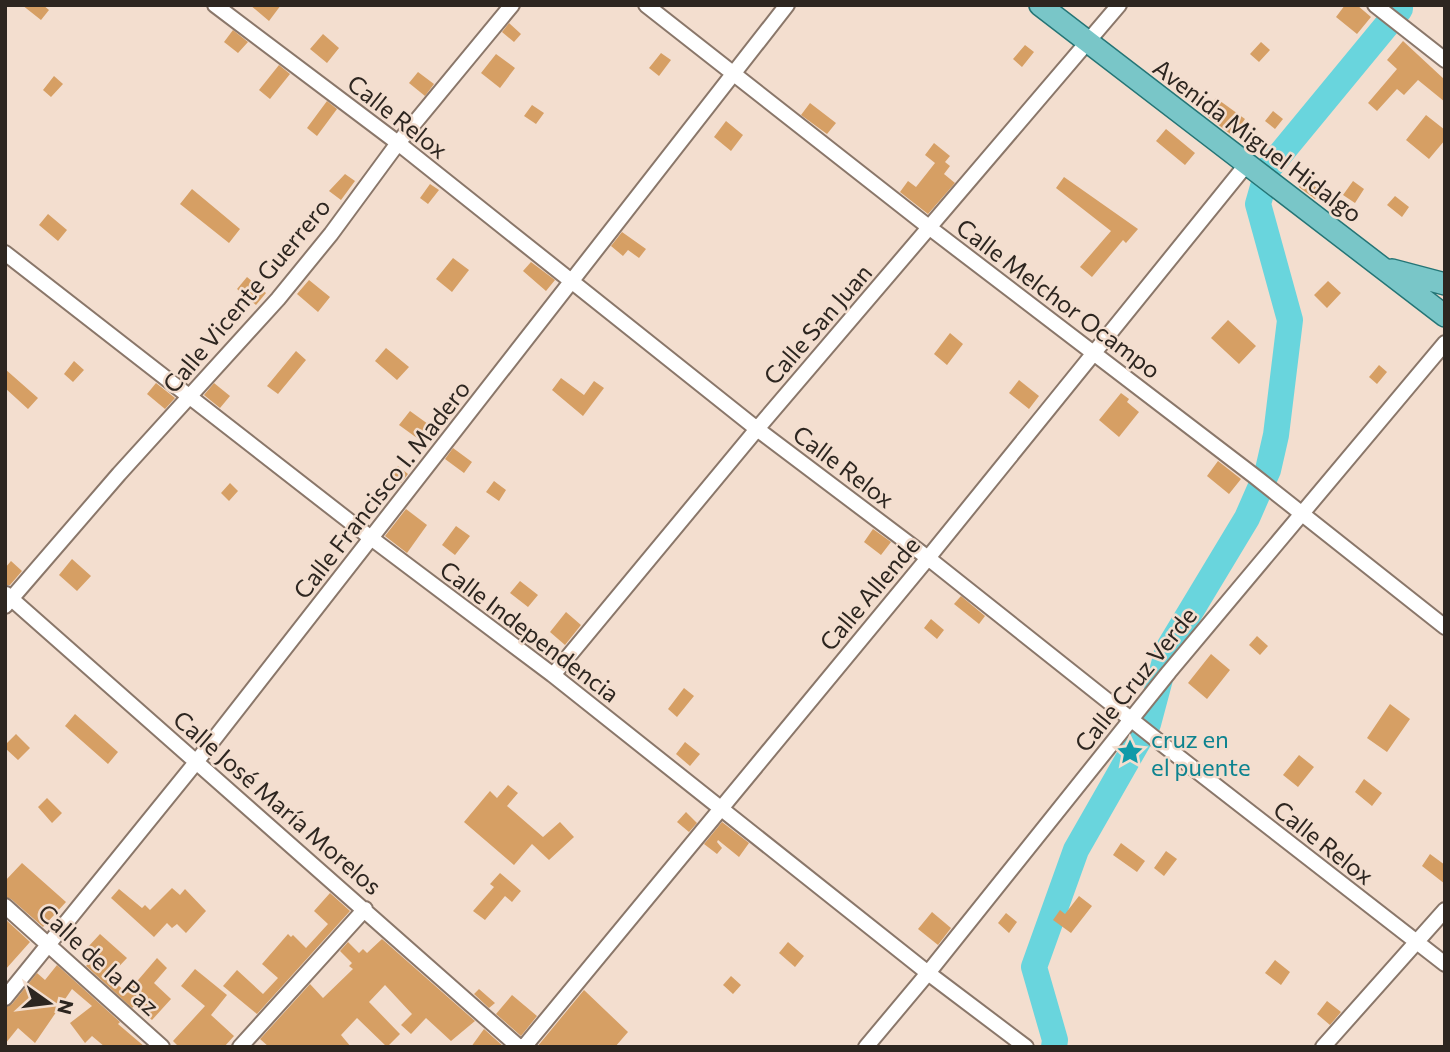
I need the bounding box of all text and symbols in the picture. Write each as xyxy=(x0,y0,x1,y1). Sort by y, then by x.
street label: Avenida Miguel Hidalgo xyxy=(1148,52,1368,228)
street label: Calle Relox xyxy=(342,68,454,164)
street label: Calle Vicente Guerrero xyxy=(156,192,336,398)
street label: Calle Melchor Ocampo xyxy=(951,212,1167,384)
street label: Calle San Juan xyxy=(757,258,877,390)
street label: Calle Francisco I. Madero xyxy=(287,374,475,604)
street label: Calle Relox xyxy=(788,419,900,514)
street label: Calle Allende xyxy=(813,530,925,656)
street label: Calle Independencia xyxy=(435,554,625,708)
street label: Calle Cruz Verde xyxy=(1068,601,1202,757)
street label: Calle José María Morelos xyxy=(168,704,388,900)
place label: cruz en el puente xyxy=(1151,724,1251,781)
place icon: cruz en el puente xyxy=(1115,737,1145,767)
street label: Calle Relox xyxy=(1268,794,1380,890)
street label: Calle de la Paz xyxy=(33,897,165,1021)
north arrow xyxy=(14,968,84,1038)
text: N xyxy=(53,998,79,1017)

